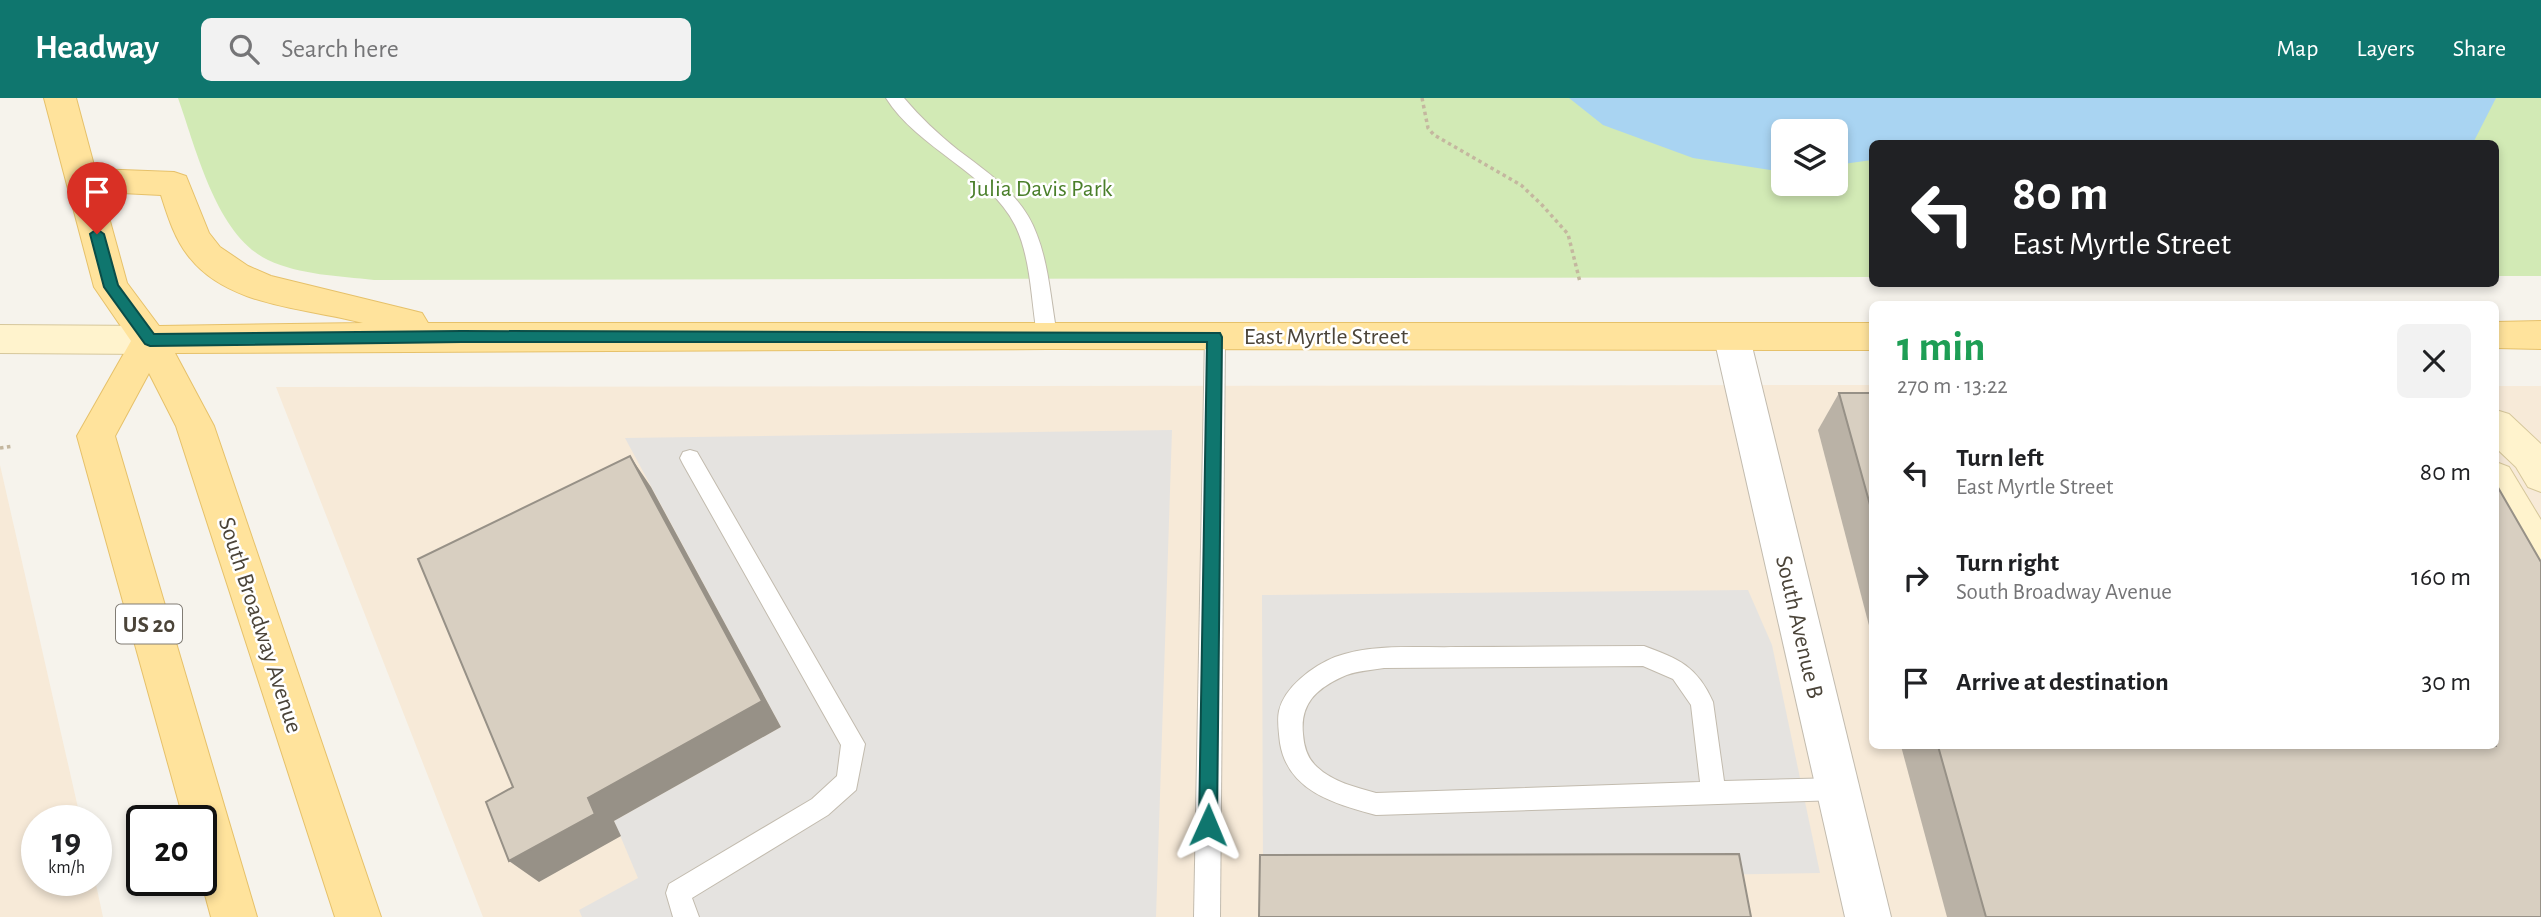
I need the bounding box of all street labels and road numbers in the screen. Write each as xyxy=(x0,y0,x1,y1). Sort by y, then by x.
street label: East Myrtle Street xyxy=(1244,325,1408,349)
street label: South Broadway Avenue xyxy=(214,514,306,736)
street label: South Avenue B xyxy=(1771,554,1827,701)
road number: US 20 xyxy=(116,604,182,644)

